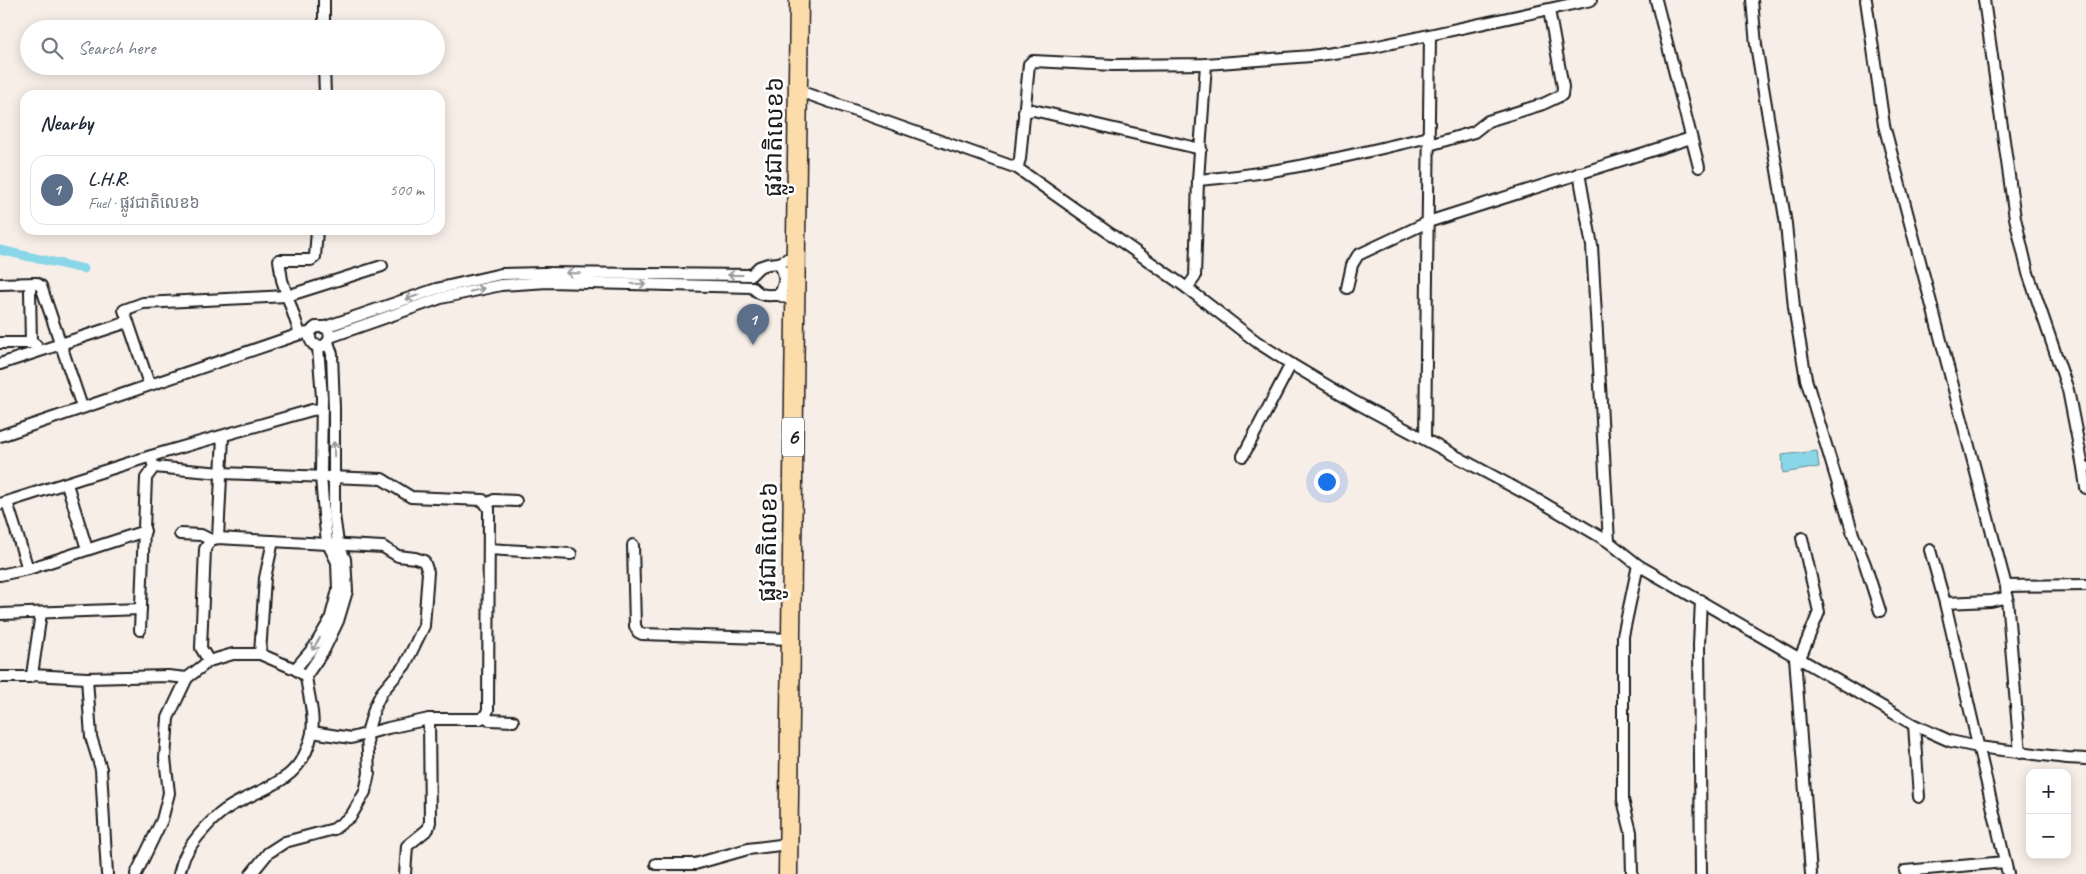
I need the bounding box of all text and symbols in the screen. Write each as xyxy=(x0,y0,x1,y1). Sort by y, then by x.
search box xyxy=(20,20,445,75)
icon: search xyxy=(38,34,66,62)
text: Search here xyxy=(78,36,155,60)
street label: ផ្លូវជាតិលេខ៦ xyxy=(758,77,797,197)
text: Nearby xyxy=(40,110,93,136)
text: L.H.R. xyxy=(88,167,129,191)
text: 1 xyxy=(53,180,61,200)
text: 500 m xyxy=(390,180,424,200)
text: Fuel · ផ្លូវជាតិលេខ៦ xyxy=(88,193,200,213)
one-way arrow xyxy=(565,268,582,278)
one-way arrow xyxy=(728,270,744,280)
one-way arrow xyxy=(630,279,646,289)
one-way arrow xyxy=(468,285,484,294)
one-way arrow xyxy=(406,293,422,302)
pin: 1 xyxy=(737,304,769,345)
road number: 6 xyxy=(782,418,804,457)
one-way arrow xyxy=(329,441,339,458)
your location xyxy=(1314,469,1340,495)
street label: ផ្លូវជាតិលេខ៦ xyxy=(752,482,791,602)
one-way arrow xyxy=(310,636,320,650)
map controls xyxy=(2026,769,2071,859)
button: + xyxy=(2026,769,2071,814)
button: − xyxy=(2026,814,2071,859)

